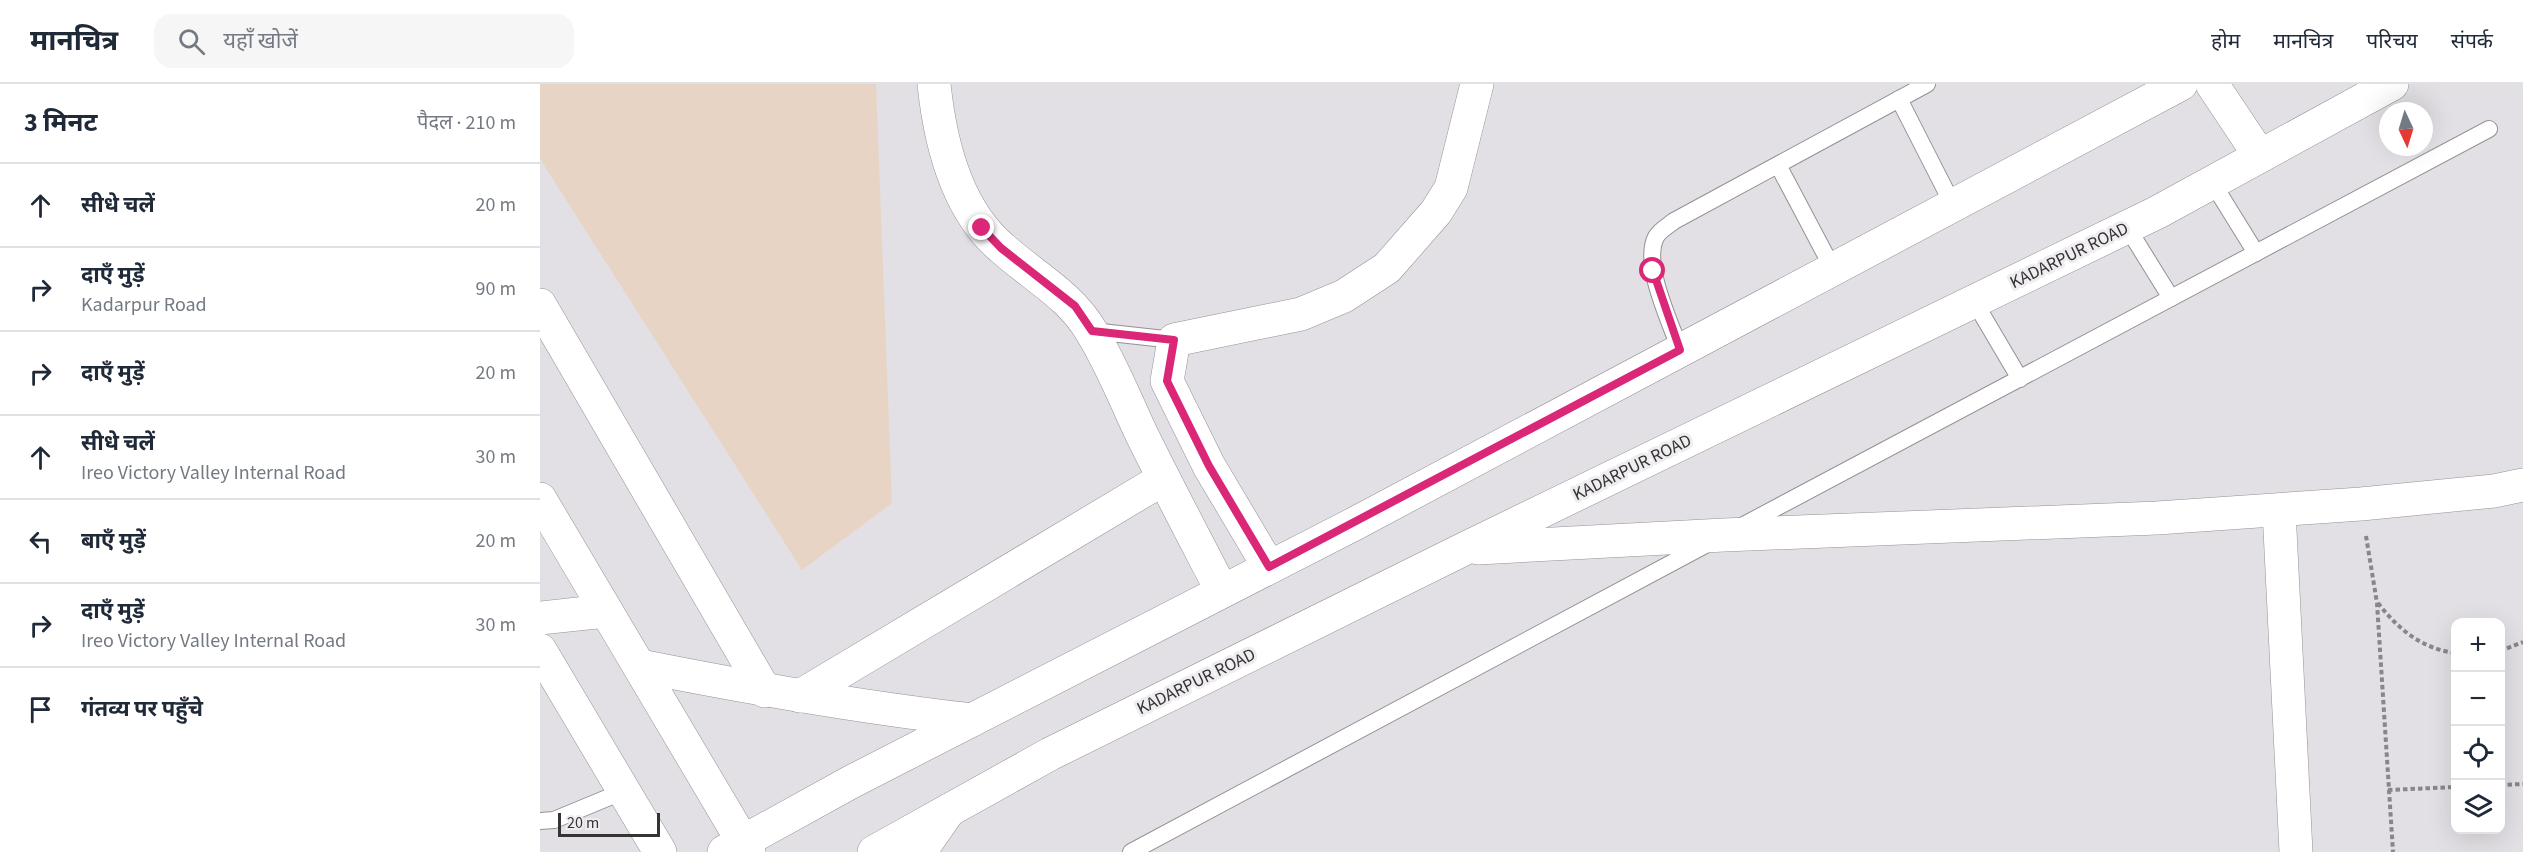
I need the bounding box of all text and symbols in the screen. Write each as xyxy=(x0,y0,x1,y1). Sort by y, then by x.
search box xyxy=(154,14,574,68)
text: मानचित्र xyxy=(30,21,118,61)
icon: search xyxy=(175,25,208,58)
text: यहाँ खोजें xyxy=(223,25,298,57)
text: होम xyxy=(2211,26,2240,56)
text: मानचित्र xyxy=(2273,26,2333,56)
text: परिचय xyxy=(2366,26,2418,56)
text: संपर्क xyxy=(2451,26,2493,56)
north arrow xyxy=(2379,102,2433,156)
text: 3 मिनट xyxy=(24,104,98,141)
text: पैदल · 210 m xyxy=(417,109,516,137)
icon: ahead xyxy=(24,189,57,222)
text: सीधे चलें xyxy=(81,189,155,221)
text: 20 m xyxy=(476,191,516,219)
route end xyxy=(968,214,994,240)
street label: KADARPUR ROAD xyxy=(2006,216,2133,295)
route start xyxy=(1639,257,1665,283)
text: दाएँ मुड़ें xyxy=(81,259,144,291)
icon: right xyxy=(24,273,57,306)
text: 90 m xyxy=(476,275,516,303)
text: Kadarpur Road xyxy=(81,291,207,319)
icon: right xyxy=(24,357,57,390)
text: दाएँ मुड़ें xyxy=(81,357,144,389)
text: 20 m xyxy=(476,359,516,387)
text: सीधे चलें xyxy=(81,427,155,459)
street label: KADARPUR ROAD xyxy=(1569,428,1696,507)
icon: ahead xyxy=(24,441,57,474)
text: 30 m xyxy=(476,443,516,471)
text: Ireo Victory Valley Internal Road xyxy=(81,459,346,487)
icon: left xyxy=(24,525,57,558)
text: बाएँ मुड़ें xyxy=(81,525,146,557)
text: 20 m xyxy=(476,527,516,555)
text: दाएँ मुड़ें xyxy=(81,595,144,627)
icon: right xyxy=(24,609,57,642)
text: 30 m xyxy=(476,611,516,639)
map controls xyxy=(2451,618,2505,834)
button: + xyxy=(2451,618,2505,672)
text: Ireo Victory Valley Internal Road xyxy=(81,627,346,655)
street label: KADARPUR ROAD xyxy=(1133,642,1260,721)
button: − xyxy=(2451,672,2505,726)
icon: arrive xyxy=(24,693,57,726)
text: गंतव्य पर पहुँचे xyxy=(81,693,203,725)
button: locate xyxy=(2451,726,2505,780)
button: layers xyxy=(2451,780,2505,834)
scale bar xyxy=(558,810,660,838)
text: 20 m xyxy=(567,812,599,834)

